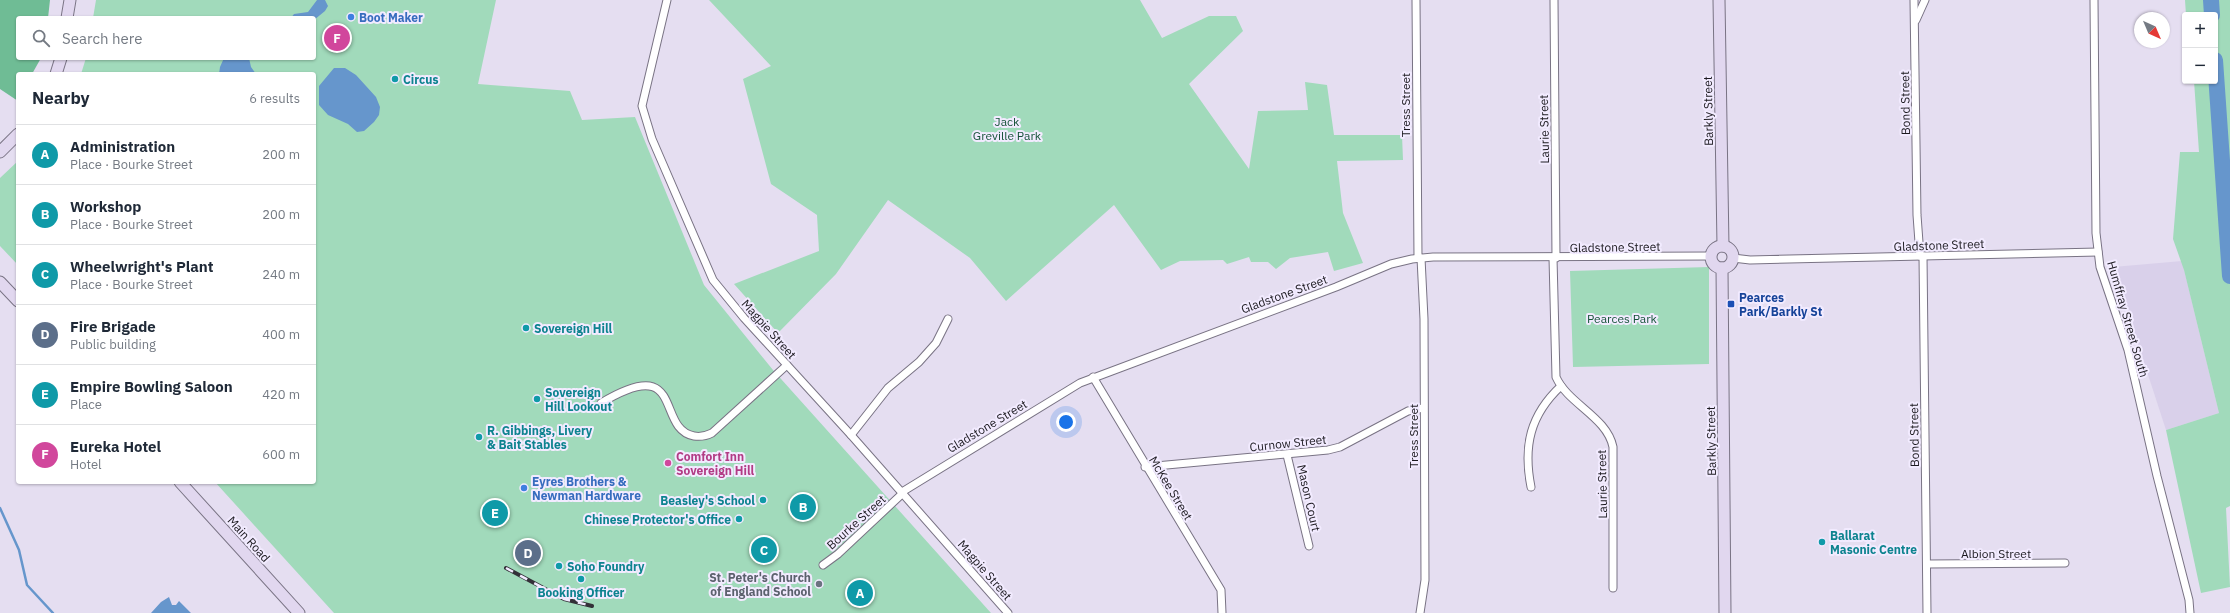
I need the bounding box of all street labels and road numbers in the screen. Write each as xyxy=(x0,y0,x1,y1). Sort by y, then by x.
street label: Bond Street xyxy=(1897,71,1913,135)
street label: Tress Street xyxy=(1398,73,1413,137)
street label: Barkly Street xyxy=(1700,76,1716,146)
street label: Laurie Street xyxy=(1536,94,1552,164)
street label: Gladstone Street xyxy=(1893,236,1985,254)
street label: Gladstone Street xyxy=(1569,239,1661,255)
street label: Humffray Street South xyxy=(2104,259,2152,379)
street label: Gladstone Street xyxy=(1239,271,1329,317)
street label: Magpie Street xyxy=(738,296,800,362)
street label: Gladstone Street xyxy=(944,396,1030,456)
street label: Bond Street xyxy=(1906,403,1922,467)
street label: Tress Street xyxy=(1406,404,1421,468)
street label: Barkly Street xyxy=(1703,406,1719,476)
street label: Curnow Street xyxy=(1249,432,1327,454)
street label: Laurie Street xyxy=(1594,449,1610,519)
street label: McKee Street xyxy=(1146,453,1196,523)
street label: Mason Court xyxy=(1294,463,1324,533)
street label: Bourke Street xyxy=(823,492,889,552)
street label: Main Road xyxy=(225,513,273,565)
street label: Magpie Street xyxy=(955,537,1015,603)
street label: Albion Street xyxy=(1961,546,2031,561)

